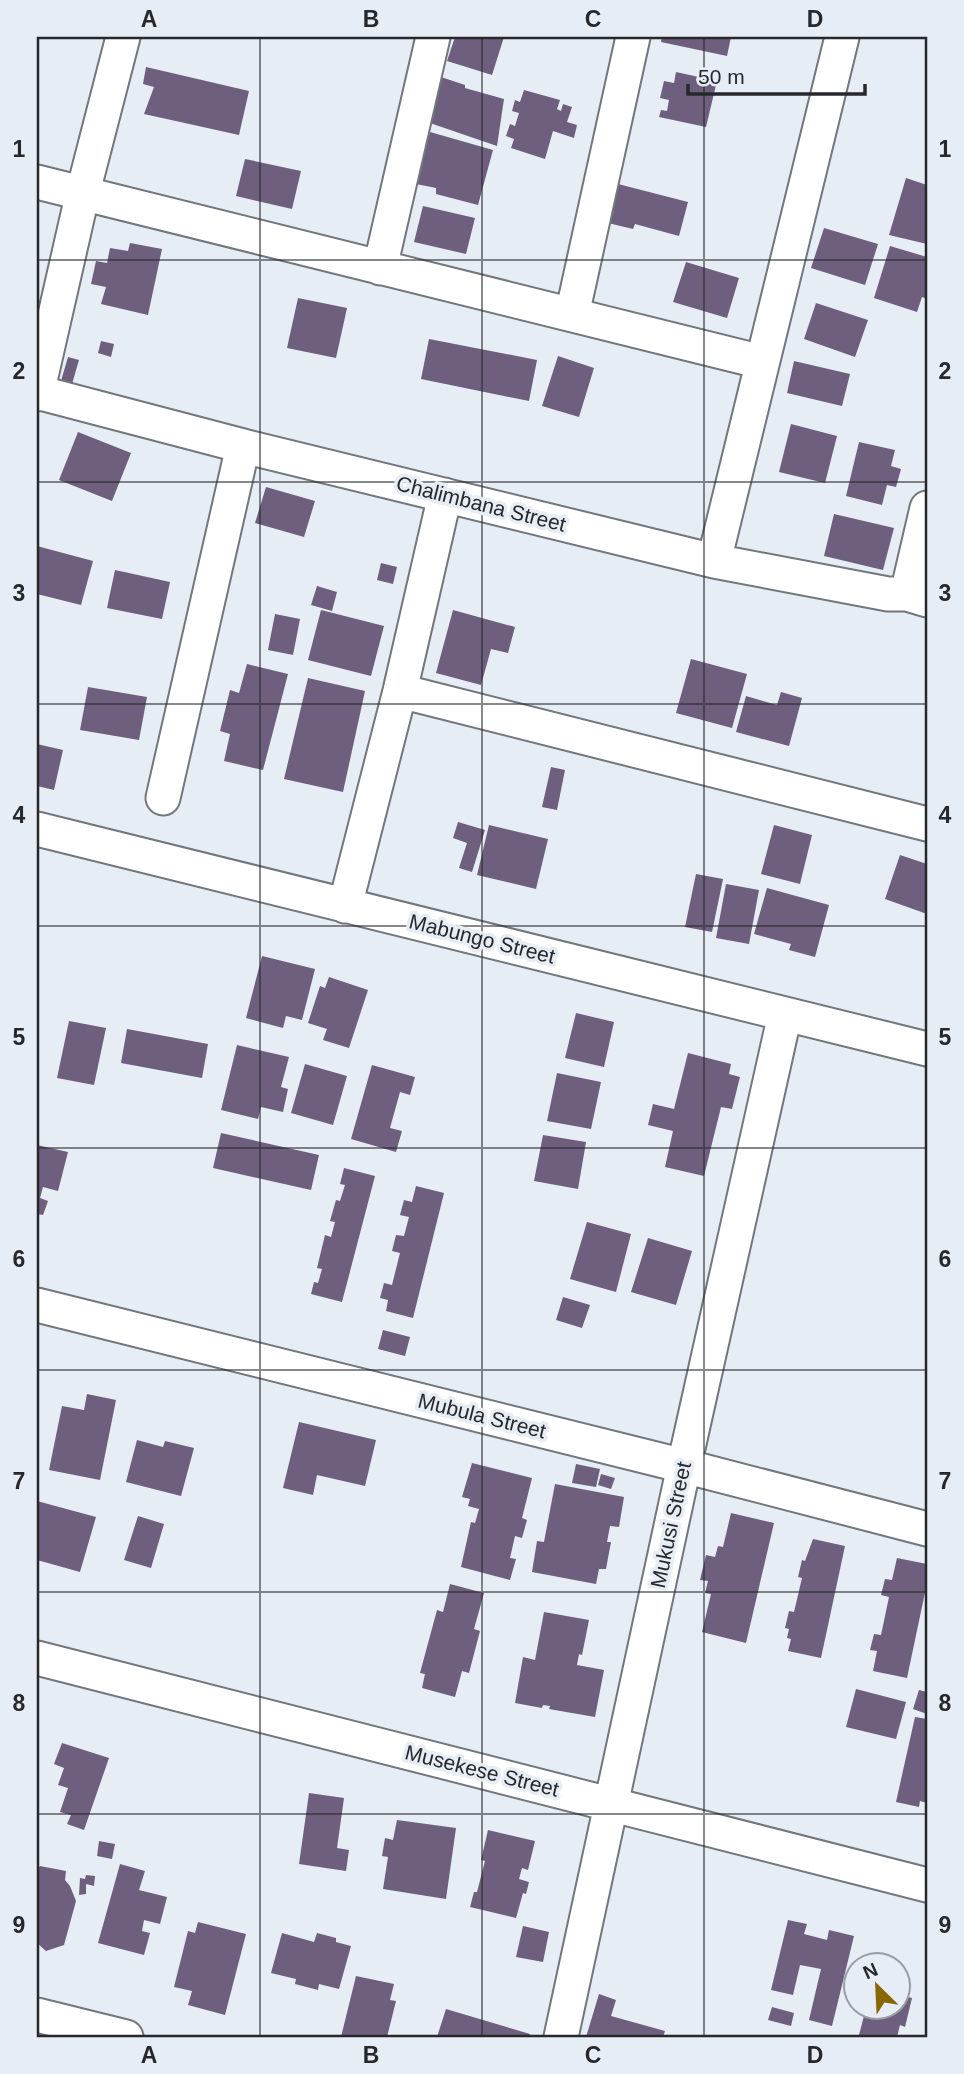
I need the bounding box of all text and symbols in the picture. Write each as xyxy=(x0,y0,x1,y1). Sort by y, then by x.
text: A xyxy=(141,6,157,32)
text: B xyxy=(363,6,379,32)
text: C xyxy=(585,6,601,32)
text: D xyxy=(807,6,823,32)
scale bar xyxy=(688,52,864,96)
text: 50 m xyxy=(698,65,745,88)
text: 1 xyxy=(13,136,26,162)
text: 1 xyxy=(939,136,952,162)
text: 2 xyxy=(13,358,25,384)
text: 2 xyxy=(939,358,951,384)
street label: Chalimbana Street xyxy=(394,471,568,536)
text: 3 xyxy=(13,580,25,606)
text: 3 xyxy=(939,580,951,606)
text: 4 xyxy=(13,802,26,828)
text: 4 xyxy=(939,802,952,828)
street label: Mabungo Street xyxy=(407,909,558,968)
text: 5 xyxy=(13,1024,26,1050)
text: 5 xyxy=(939,1024,952,1050)
text: 6 xyxy=(13,1246,25,1272)
text: 6 xyxy=(939,1246,951,1272)
street label: Mubula Street xyxy=(416,1389,548,1443)
street label: Mukusi Street xyxy=(646,1460,695,1590)
text: 7 xyxy=(13,1468,25,1494)
text: 7 xyxy=(939,1468,951,1494)
text: 8 xyxy=(13,1690,26,1716)
text: 8 xyxy=(939,1690,952,1716)
street label: Musekese Street xyxy=(403,1740,562,1801)
text: 9 xyxy=(13,1912,25,1938)
text: 9 xyxy=(939,1912,951,1938)
north arrow xyxy=(842,1952,912,2022)
text: N xyxy=(860,1959,881,1983)
text: A xyxy=(141,2042,157,2068)
text: B xyxy=(363,2042,379,2068)
text: C xyxy=(585,2042,601,2068)
text: D xyxy=(807,2042,823,2068)

